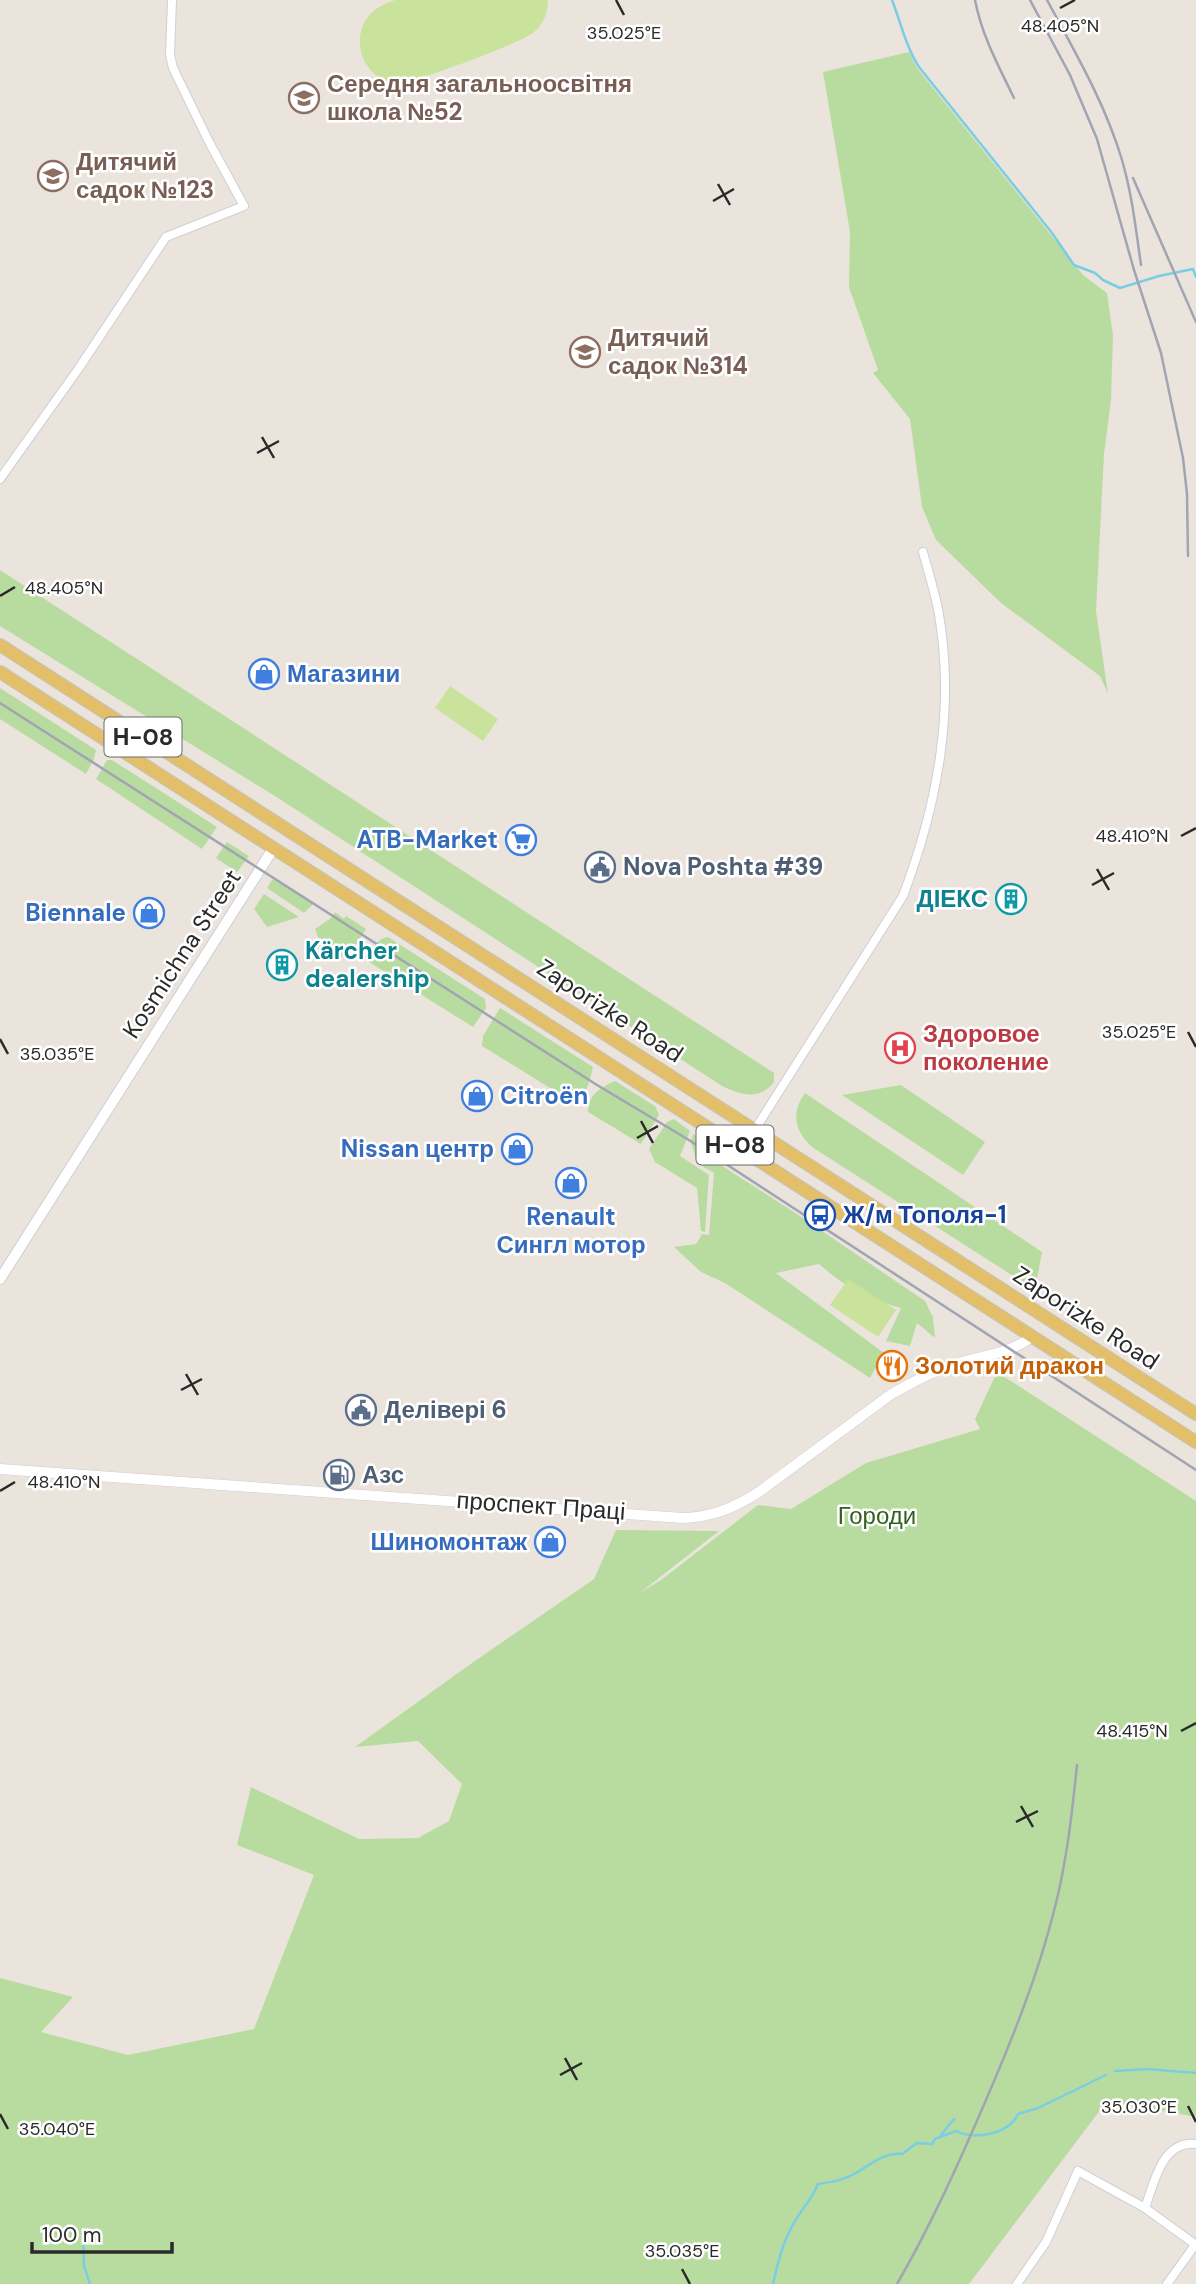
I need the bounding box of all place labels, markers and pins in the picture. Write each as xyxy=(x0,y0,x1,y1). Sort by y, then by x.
place label: Середня загальноосвітня школа №52 xyxy=(327,68,632,127)
school or university icon: Середня загальноосвітня школа №52 xyxy=(287,81,321,115)
place label: Дитячий садок №123 xyxy=(76,146,214,205)
school or university icon: Дитячий садок №123 xyxy=(36,159,70,193)
place label: Дитячий садок №314 xyxy=(608,322,748,381)
school or university icon: Дитячий садок №314 xyxy=(568,335,602,369)
shop icon: Магазини xyxy=(247,657,281,691)
place label: Магазини xyxy=(287,658,400,689)
supermarket icon: ATB-Market xyxy=(504,823,538,857)
place label: ATB-Market xyxy=(357,824,498,855)
public building icon: Nova Poshta #39 xyxy=(583,850,617,884)
place label: Nova Poshta #39 xyxy=(623,851,823,882)
building icon: ДІЕКС xyxy=(994,882,1028,916)
place label: ДІЕКС xyxy=(917,883,988,914)
shop icon: Biennale xyxy=(132,896,166,930)
place label: Biennale xyxy=(25,897,126,928)
place label: Kärcher dealership xyxy=(305,935,430,994)
building icon: Kärcher dealership xyxy=(265,948,299,982)
place label: Здоровое поколение xyxy=(923,1018,1049,1077)
hospital icon: Здоровое поколение xyxy=(883,1031,917,1065)
shop icon: Citroën xyxy=(460,1079,494,1113)
place label: Citroën xyxy=(500,1080,588,1111)
shop icon: Nissan центр xyxy=(500,1132,534,1166)
place label: Nissan центр xyxy=(341,1133,494,1164)
shop icon: Renault Сингл мотор xyxy=(554,1166,588,1200)
bus stop icon: Ж/м Тополя-1 xyxy=(803,1198,837,1232)
place label: Ж/м Тополя-1 xyxy=(842,1199,1007,1230)
place label: Renault Сингл мотор xyxy=(496,1201,646,1260)
restaurant icon: Золотий дракон xyxy=(875,1349,909,1383)
place label: Золотий дракон xyxy=(915,1350,1104,1381)
public building icon: Делівері 6 xyxy=(344,1393,378,1427)
place label: Делівері 6 xyxy=(384,1394,507,1425)
fuel station icon: Азс xyxy=(322,1458,356,1492)
place label: Азс xyxy=(362,1459,404,1490)
shop icon: Шиномонтаж xyxy=(533,1525,567,1559)
place label: Шиномонтаж xyxy=(371,1526,528,1557)

